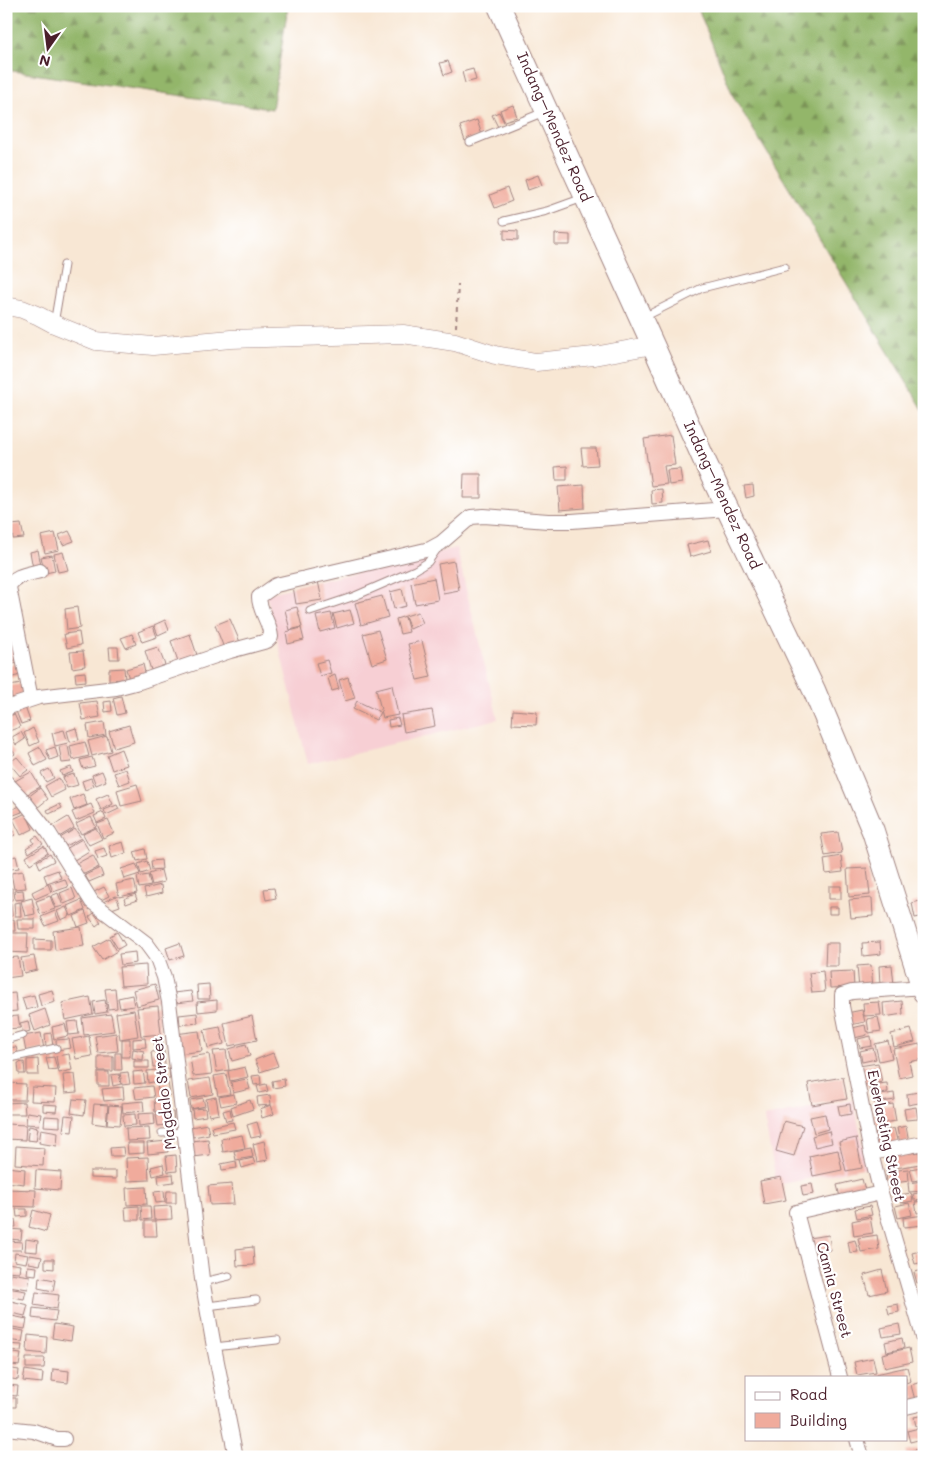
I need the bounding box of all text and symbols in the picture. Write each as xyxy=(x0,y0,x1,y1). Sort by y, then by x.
north arrow xyxy=(22,22,72,72)
street label: Indang–Mendez Road xyxy=(513,49,597,205)
text: N xyxy=(37,51,52,72)
street label: Indang–Mendez Road xyxy=(680,417,766,572)
street label: Magdalo Street xyxy=(146,1035,180,1151)
street label: Everlasting Street xyxy=(863,1068,911,1204)
street label: Camia Street xyxy=(813,1240,857,1340)
legend xyxy=(745,1376,908,1440)
text: Road xyxy=(790,1384,827,1404)
text: Building xyxy=(790,1410,847,1430)

